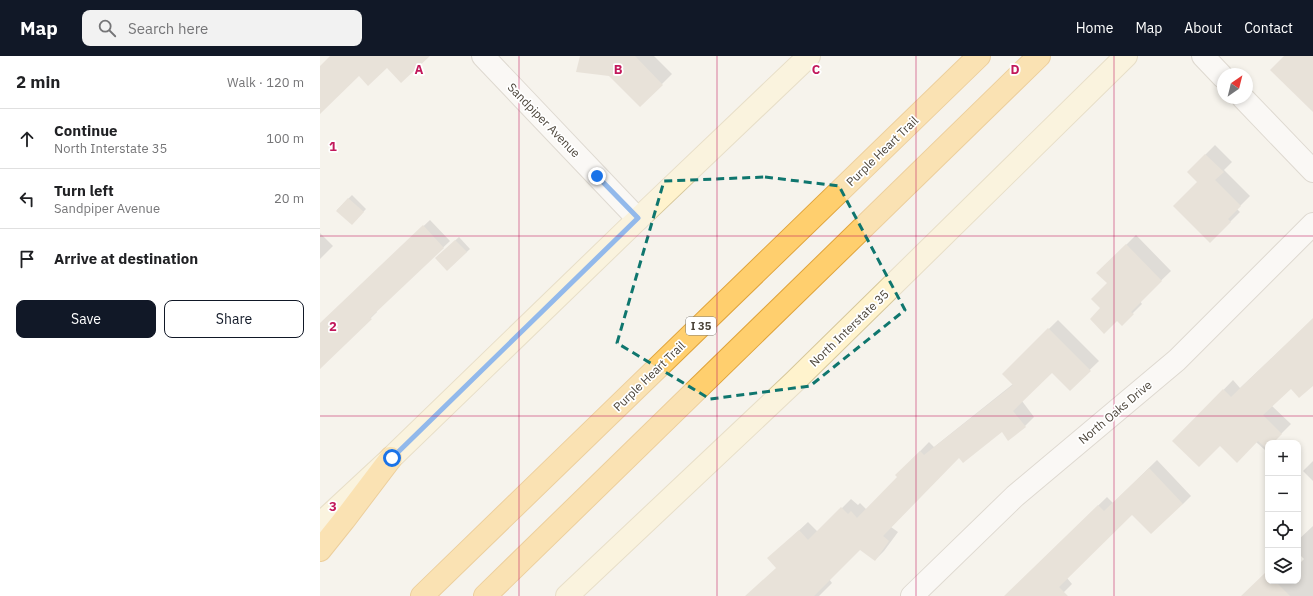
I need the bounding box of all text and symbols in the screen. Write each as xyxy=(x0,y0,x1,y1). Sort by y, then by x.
search box xyxy=(82,10,362,46)
text: Map xyxy=(20,16,58,40)
icon: search xyxy=(96,17,118,39)
text: Search here xyxy=(128,19,208,38)
text: Home xyxy=(1076,19,1113,37)
text: Map xyxy=(1135,19,1162,37)
text: About xyxy=(1184,19,1222,37)
text: Contact xyxy=(1244,19,1293,37)
text: A xyxy=(415,61,424,78)
text: B xyxy=(614,61,623,78)
text: C xyxy=(812,61,821,78)
text: D xyxy=(1010,61,1020,78)
north arrow xyxy=(1217,68,1253,104)
text: 2 min xyxy=(16,71,60,93)
text: Walk · 120 m xyxy=(227,74,304,91)
street label: Sandpiper Avenue xyxy=(505,80,584,161)
street label: Purple Heart Trail xyxy=(843,113,921,189)
text: Continue xyxy=(54,121,118,140)
icon: ahead xyxy=(16,128,38,150)
text: 100 m xyxy=(266,130,304,147)
text: 1 xyxy=(329,138,337,155)
text: North Interstate 35 xyxy=(54,140,167,157)
route end xyxy=(588,167,606,185)
text: Turn left xyxy=(54,181,114,200)
icon: left xyxy=(16,188,38,210)
text: 20 m xyxy=(274,190,304,207)
text: Sandpiper Avenue xyxy=(54,200,160,217)
icon: arrive xyxy=(16,248,38,270)
text: Arrive at destination xyxy=(54,249,198,268)
street label: North Interstate 35 xyxy=(806,286,892,370)
button: Save xyxy=(16,300,156,338)
button: Share xyxy=(164,300,304,338)
road number: I 35 xyxy=(686,317,716,335)
text: 2 xyxy=(329,318,337,335)
street label: Purple Heart Trail xyxy=(610,338,688,414)
street label: North Oaks Drive xyxy=(1075,377,1155,447)
map controls xyxy=(1265,440,1301,584)
button: + xyxy=(1265,440,1301,476)
route start xyxy=(383,449,401,467)
button: − xyxy=(1265,476,1301,512)
text: 3 xyxy=(329,498,337,515)
button: locate xyxy=(1265,512,1301,548)
button: layers xyxy=(1265,548,1301,584)

